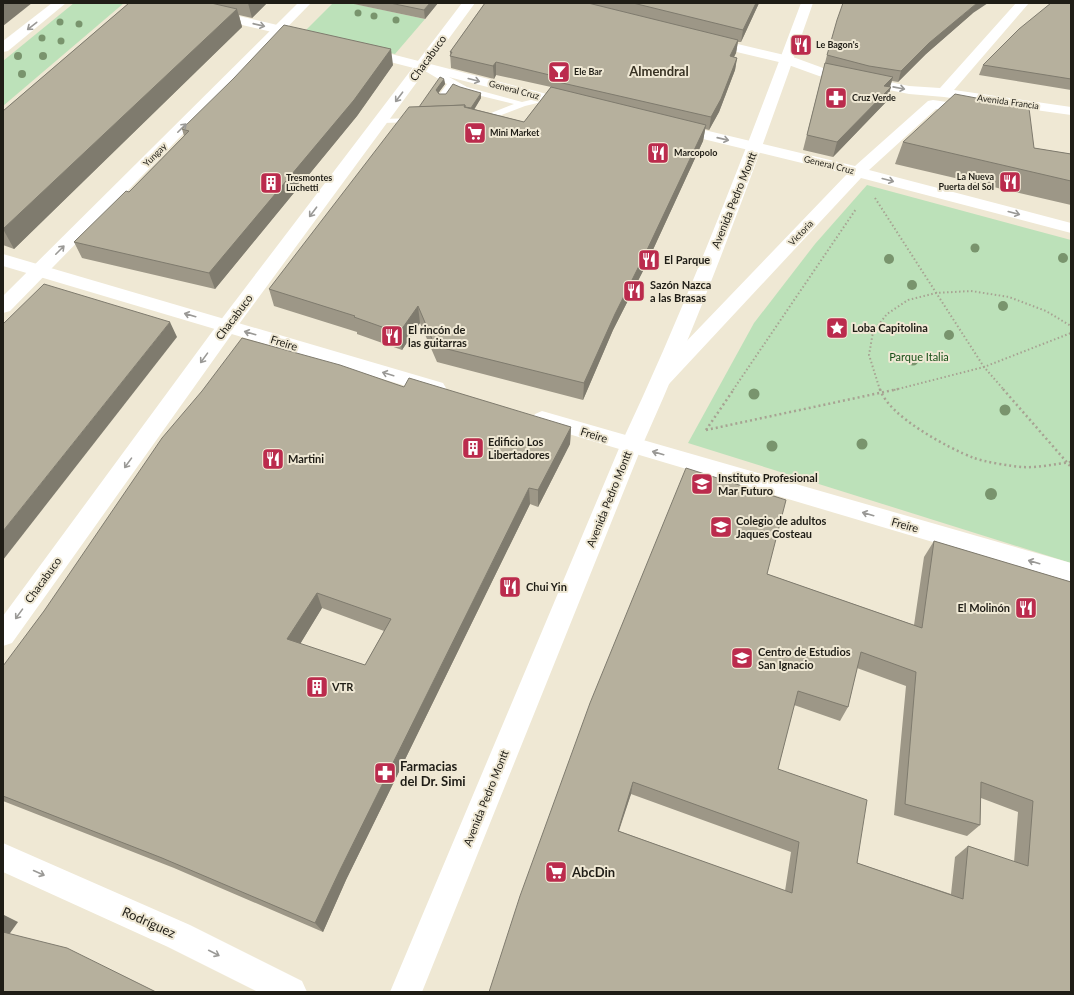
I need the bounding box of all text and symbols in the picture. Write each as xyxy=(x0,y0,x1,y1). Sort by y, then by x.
one-way arrow xyxy=(26,21,37,30)
one-way arrow xyxy=(252,21,265,29)
street label: Chacabuco xyxy=(407,32,449,83)
restaurant icon: Le Bagon's xyxy=(788,32,814,58)
place label: Le Bagon's xyxy=(816,39,858,50)
bar icon: Ele Bar xyxy=(546,59,572,85)
district label: Almendral xyxy=(628,63,689,79)
place label: Ele Bar xyxy=(574,66,603,77)
one-way arrow xyxy=(467,76,480,84)
street label: General Cruz xyxy=(488,78,540,101)
pharmacy icon: Cruz Verde xyxy=(823,85,849,111)
one-way arrow xyxy=(892,85,905,93)
one-way arrow xyxy=(395,92,403,103)
place label: Cruz Verde xyxy=(852,92,896,103)
street label: Avenida Francia xyxy=(976,92,1040,111)
supermarket icon: Mini Market xyxy=(462,120,488,146)
one-way arrow xyxy=(177,123,187,133)
place label: Mini Market xyxy=(490,127,540,138)
one-way arrow xyxy=(716,136,729,144)
street label: Yungay xyxy=(141,140,169,169)
restaurant icon: Marcopolo xyxy=(645,140,671,166)
place label: Marcopolo xyxy=(674,147,717,158)
street label: Avenida Pedro Montt xyxy=(708,149,759,250)
street label: General Cruz xyxy=(803,153,855,176)
restaurant icon: La Nueva Puerta del Sol xyxy=(997,169,1023,195)
building icon: Tresmontes Luchetti xyxy=(258,170,284,196)
place label: La Nueva Puerta del Sol xyxy=(938,171,994,192)
place label: Tresmontes Luchetti xyxy=(286,172,332,193)
one-way arrow xyxy=(881,177,894,184)
one-way arrow xyxy=(308,207,317,218)
one-way arrow xyxy=(1007,210,1020,217)
street label: Victoria xyxy=(786,218,815,248)
one-way arrow xyxy=(55,245,65,255)
restaurant icon: El Parque xyxy=(636,247,662,273)
place label: El Parque xyxy=(664,253,710,266)
restaurant icon: Sazón Nazca a las Brasas xyxy=(621,278,647,304)
place label: Sazón Nazca a las Brasas xyxy=(650,278,711,304)
street label: Chacabuco xyxy=(212,291,255,342)
one-way arrow xyxy=(183,311,196,318)
place icon: Loba Capitolina xyxy=(824,315,850,341)
place label: Loba Capitolina xyxy=(852,321,928,334)
restaurant icon: El rincón de las guitarras xyxy=(379,323,405,349)
place label: El rincón de las guitarras xyxy=(408,323,467,349)
one-way arrow xyxy=(244,329,257,336)
street label: Freire xyxy=(269,332,299,353)
park label: Parque Italia xyxy=(889,350,949,363)
one-way arrow xyxy=(200,352,208,363)
one-way arrow xyxy=(382,370,395,377)
street label: Freire xyxy=(579,424,609,445)
building icon: Edificio Los Libertadores xyxy=(460,435,486,461)
place label: Edificio Los Libertadores xyxy=(488,435,550,461)
restaurant icon: Martini xyxy=(260,446,286,472)
street label: Avenida Pedro Montt xyxy=(583,448,634,549)
one-way arrow xyxy=(651,449,664,457)
place label: Martini xyxy=(288,452,324,465)
one-way arrow xyxy=(124,457,132,468)
school or university icon: Instituto Profesional Mar Futuro xyxy=(689,471,715,497)
place label: Instituto Profesional Mar Futuro xyxy=(718,471,818,497)
one-way arrow xyxy=(862,510,875,517)
school or university icon: Colegio de adultos Jaques Costeau xyxy=(708,514,734,540)
place label: Colegio de adultos Jaques Costeau xyxy=(736,514,827,540)
street label: Freire xyxy=(890,514,920,535)
street label: Chacabuco xyxy=(22,554,64,605)
one-way arrow xyxy=(1027,558,1040,565)
restaurant icon: Chui Yin xyxy=(497,574,523,600)
place label: Chui Yin xyxy=(526,580,567,593)
restaurant icon: El Molinón xyxy=(1013,595,1039,621)
place label: El Molinón xyxy=(957,601,1010,614)
one-way arrow xyxy=(15,608,23,619)
school or university icon: Centro de Estudios San Ignacio xyxy=(729,645,755,671)
place label: Centro de Estudios San Ignacio xyxy=(758,645,851,671)
building icon: VTR xyxy=(304,674,330,700)
place label: VTR xyxy=(331,680,354,693)
street label: Avenida Pedro Montt xyxy=(460,747,511,848)
place label: Farmacias del Dr. Simi xyxy=(400,758,466,789)
pharmacy icon: Farmacias del Dr. Simi xyxy=(372,760,398,786)
supermarket icon: AbcDin xyxy=(543,859,569,885)
place label: AbcDin xyxy=(571,864,615,880)
one-way arrow xyxy=(32,870,44,877)
street label: Rodríguez xyxy=(120,903,178,941)
one-way arrow xyxy=(208,950,220,957)

